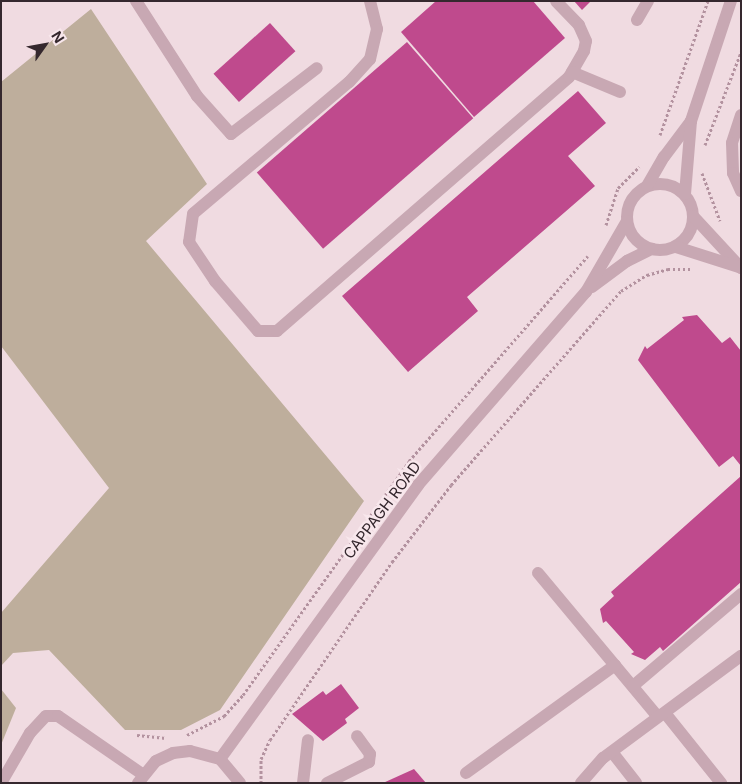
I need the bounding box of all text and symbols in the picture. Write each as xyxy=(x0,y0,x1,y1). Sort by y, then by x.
north arrow xyxy=(20,20,70,70)
text: N xyxy=(48,28,68,46)
street label: CAPPAGH ROAD xyxy=(340,458,424,562)

